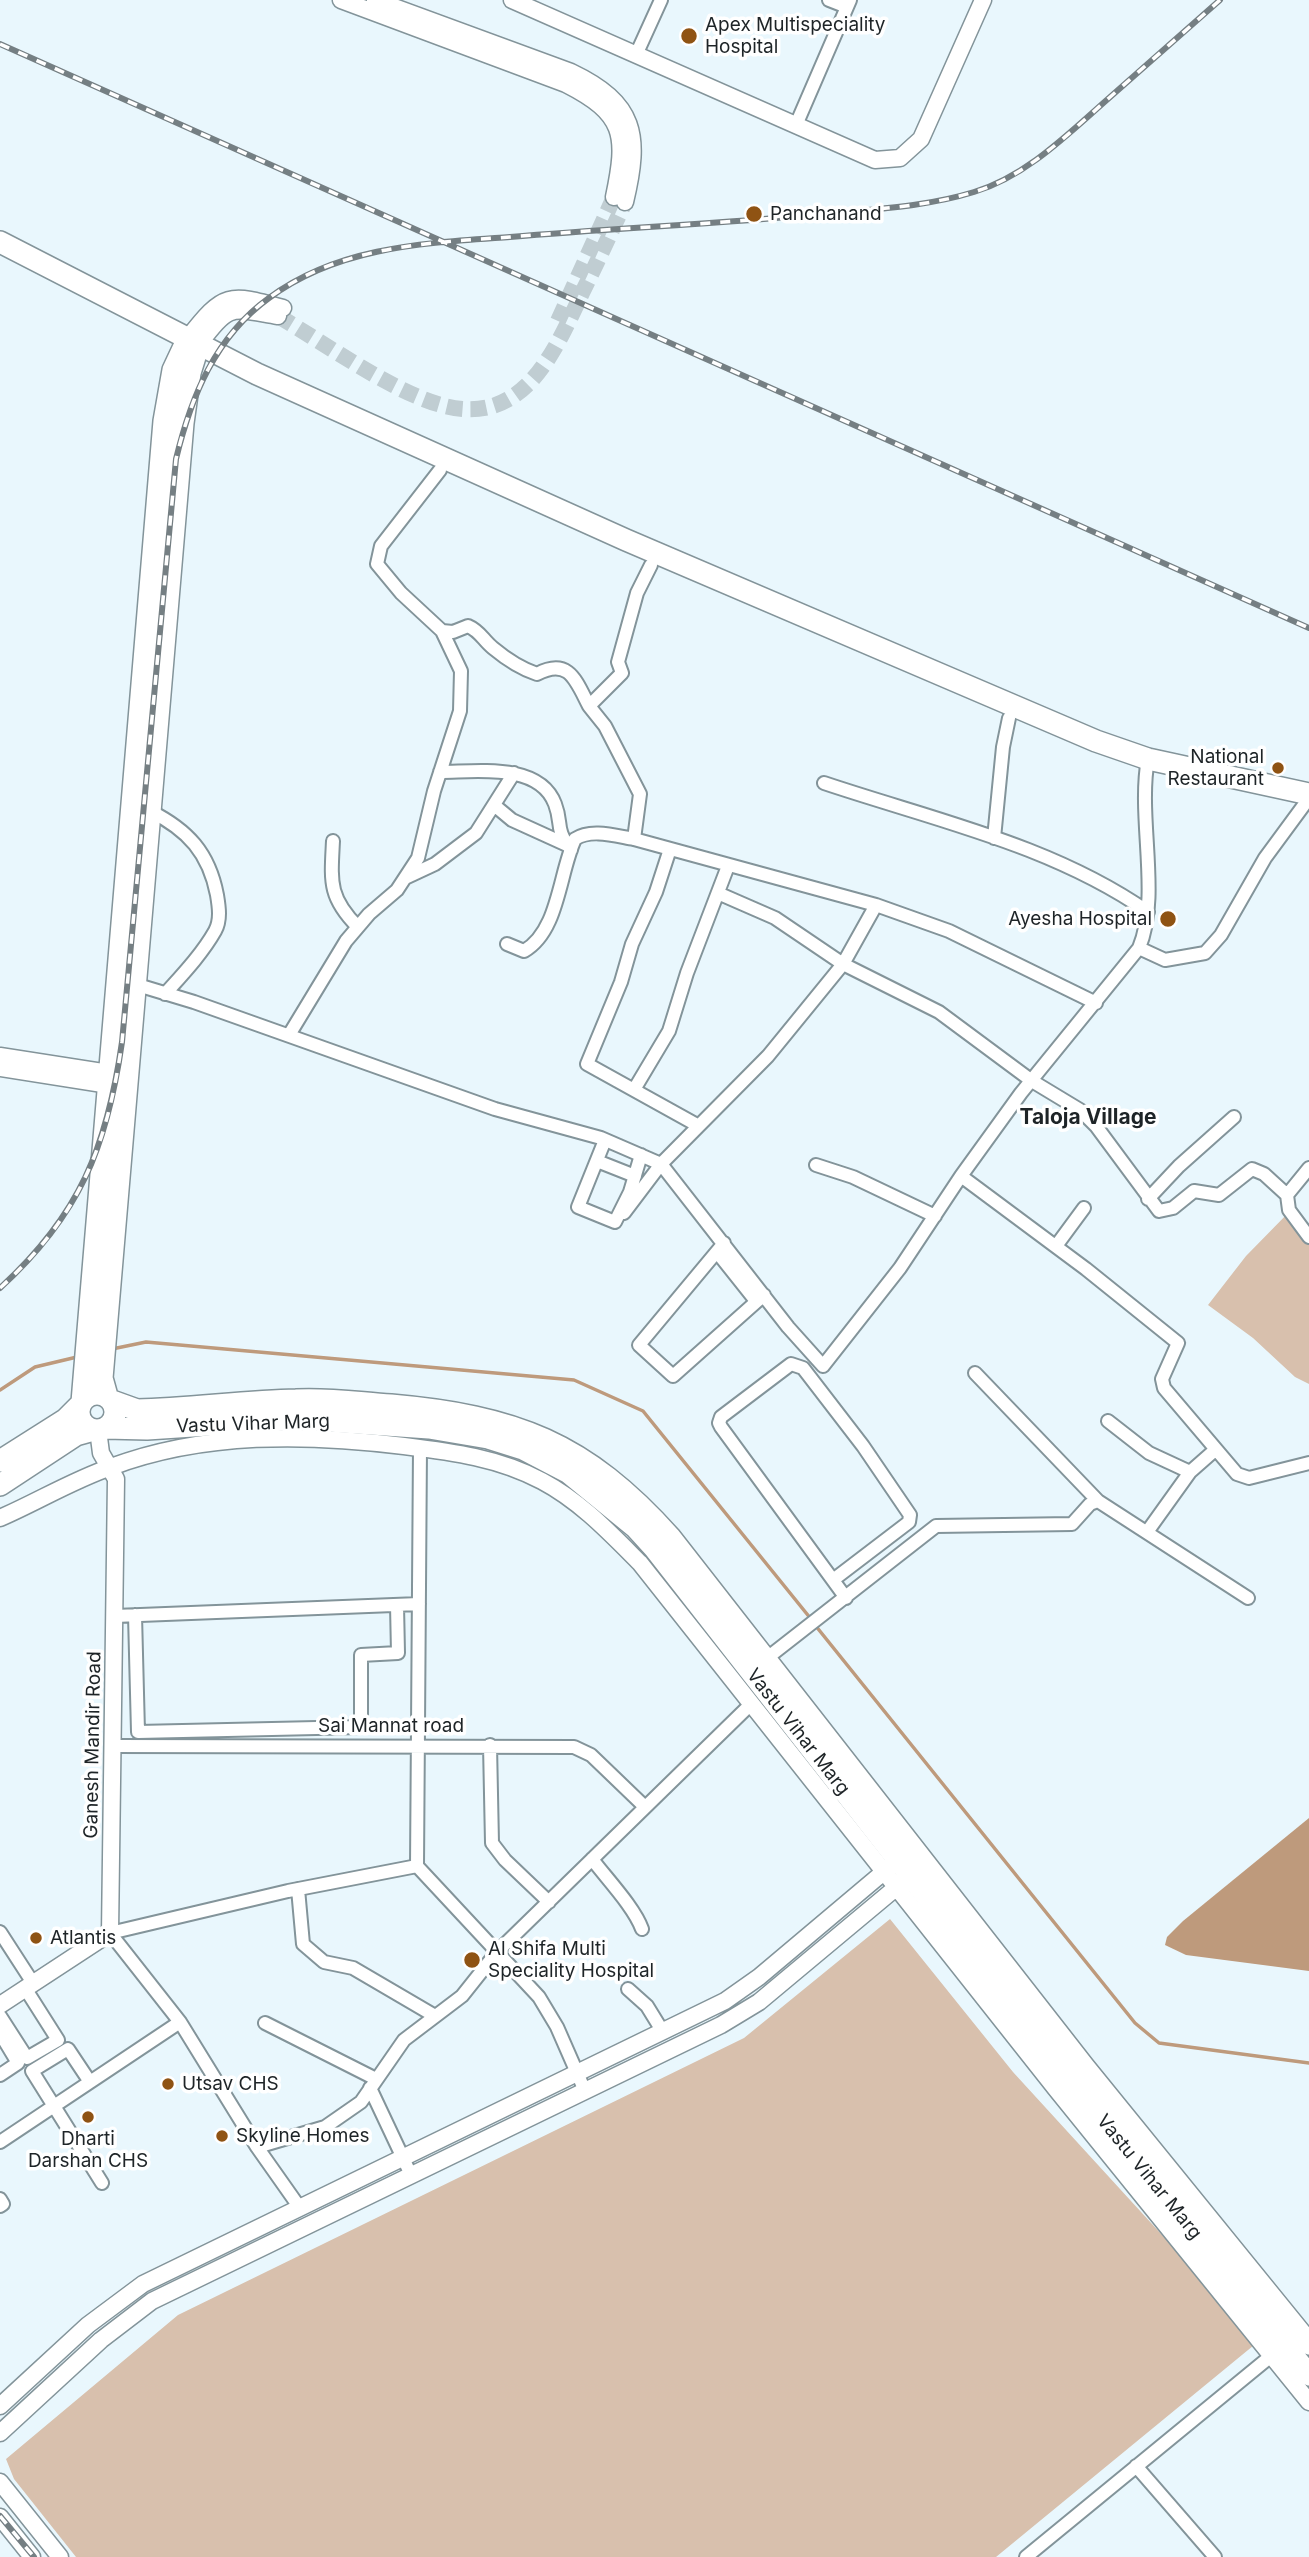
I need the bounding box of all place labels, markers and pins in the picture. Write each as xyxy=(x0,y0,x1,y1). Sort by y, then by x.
place label: Apex Multispeciality Hospital xyxy=(705,14,886,58)
marker: Apex Multispeciality Hospital xyxy=(679,26,699,46)
place label: Panchanand xyxy=(770,203,882,225)
marker: Panchanand xyxy=(744,204,764,224)
place label: National Restaurant xyxy=(1167,746,1264,790)
marker: National Restaurant xyxy=(1270,760,1286,776)
place label: Ayesha Hospital xyxy=(1008,908,1152,930)
marker: Ayesha Hospital xyxy=(1158,909,1178,929)
place label: Atlantis xyxy=(50,1927,116,1949)
marker: Atlantis xyxy=(28,1930,44,1946)
place label: Al Shifa Multi Speciality Hospital xyxy=(488,1938,654,1982)
marker: Al Shifa Multi Speciality Hospital xyxy=(462,1950,482,1970)
place label: Utsav CHS xyxy=(182,2073,279,2095)
marker: Utsav CHS xyxy=(160,2076,176,2092)
marker: Dharti Darshan CHS xyxy=(80,2109,96,2125)
place label: Skyline Homes xyxy=(236,2125,370,2147)
place label: Dharti Darshan CHS xyxy=(28,2128,148,2172)
marker: Skyline Homes xyxy=(214,2128,230,2144)

